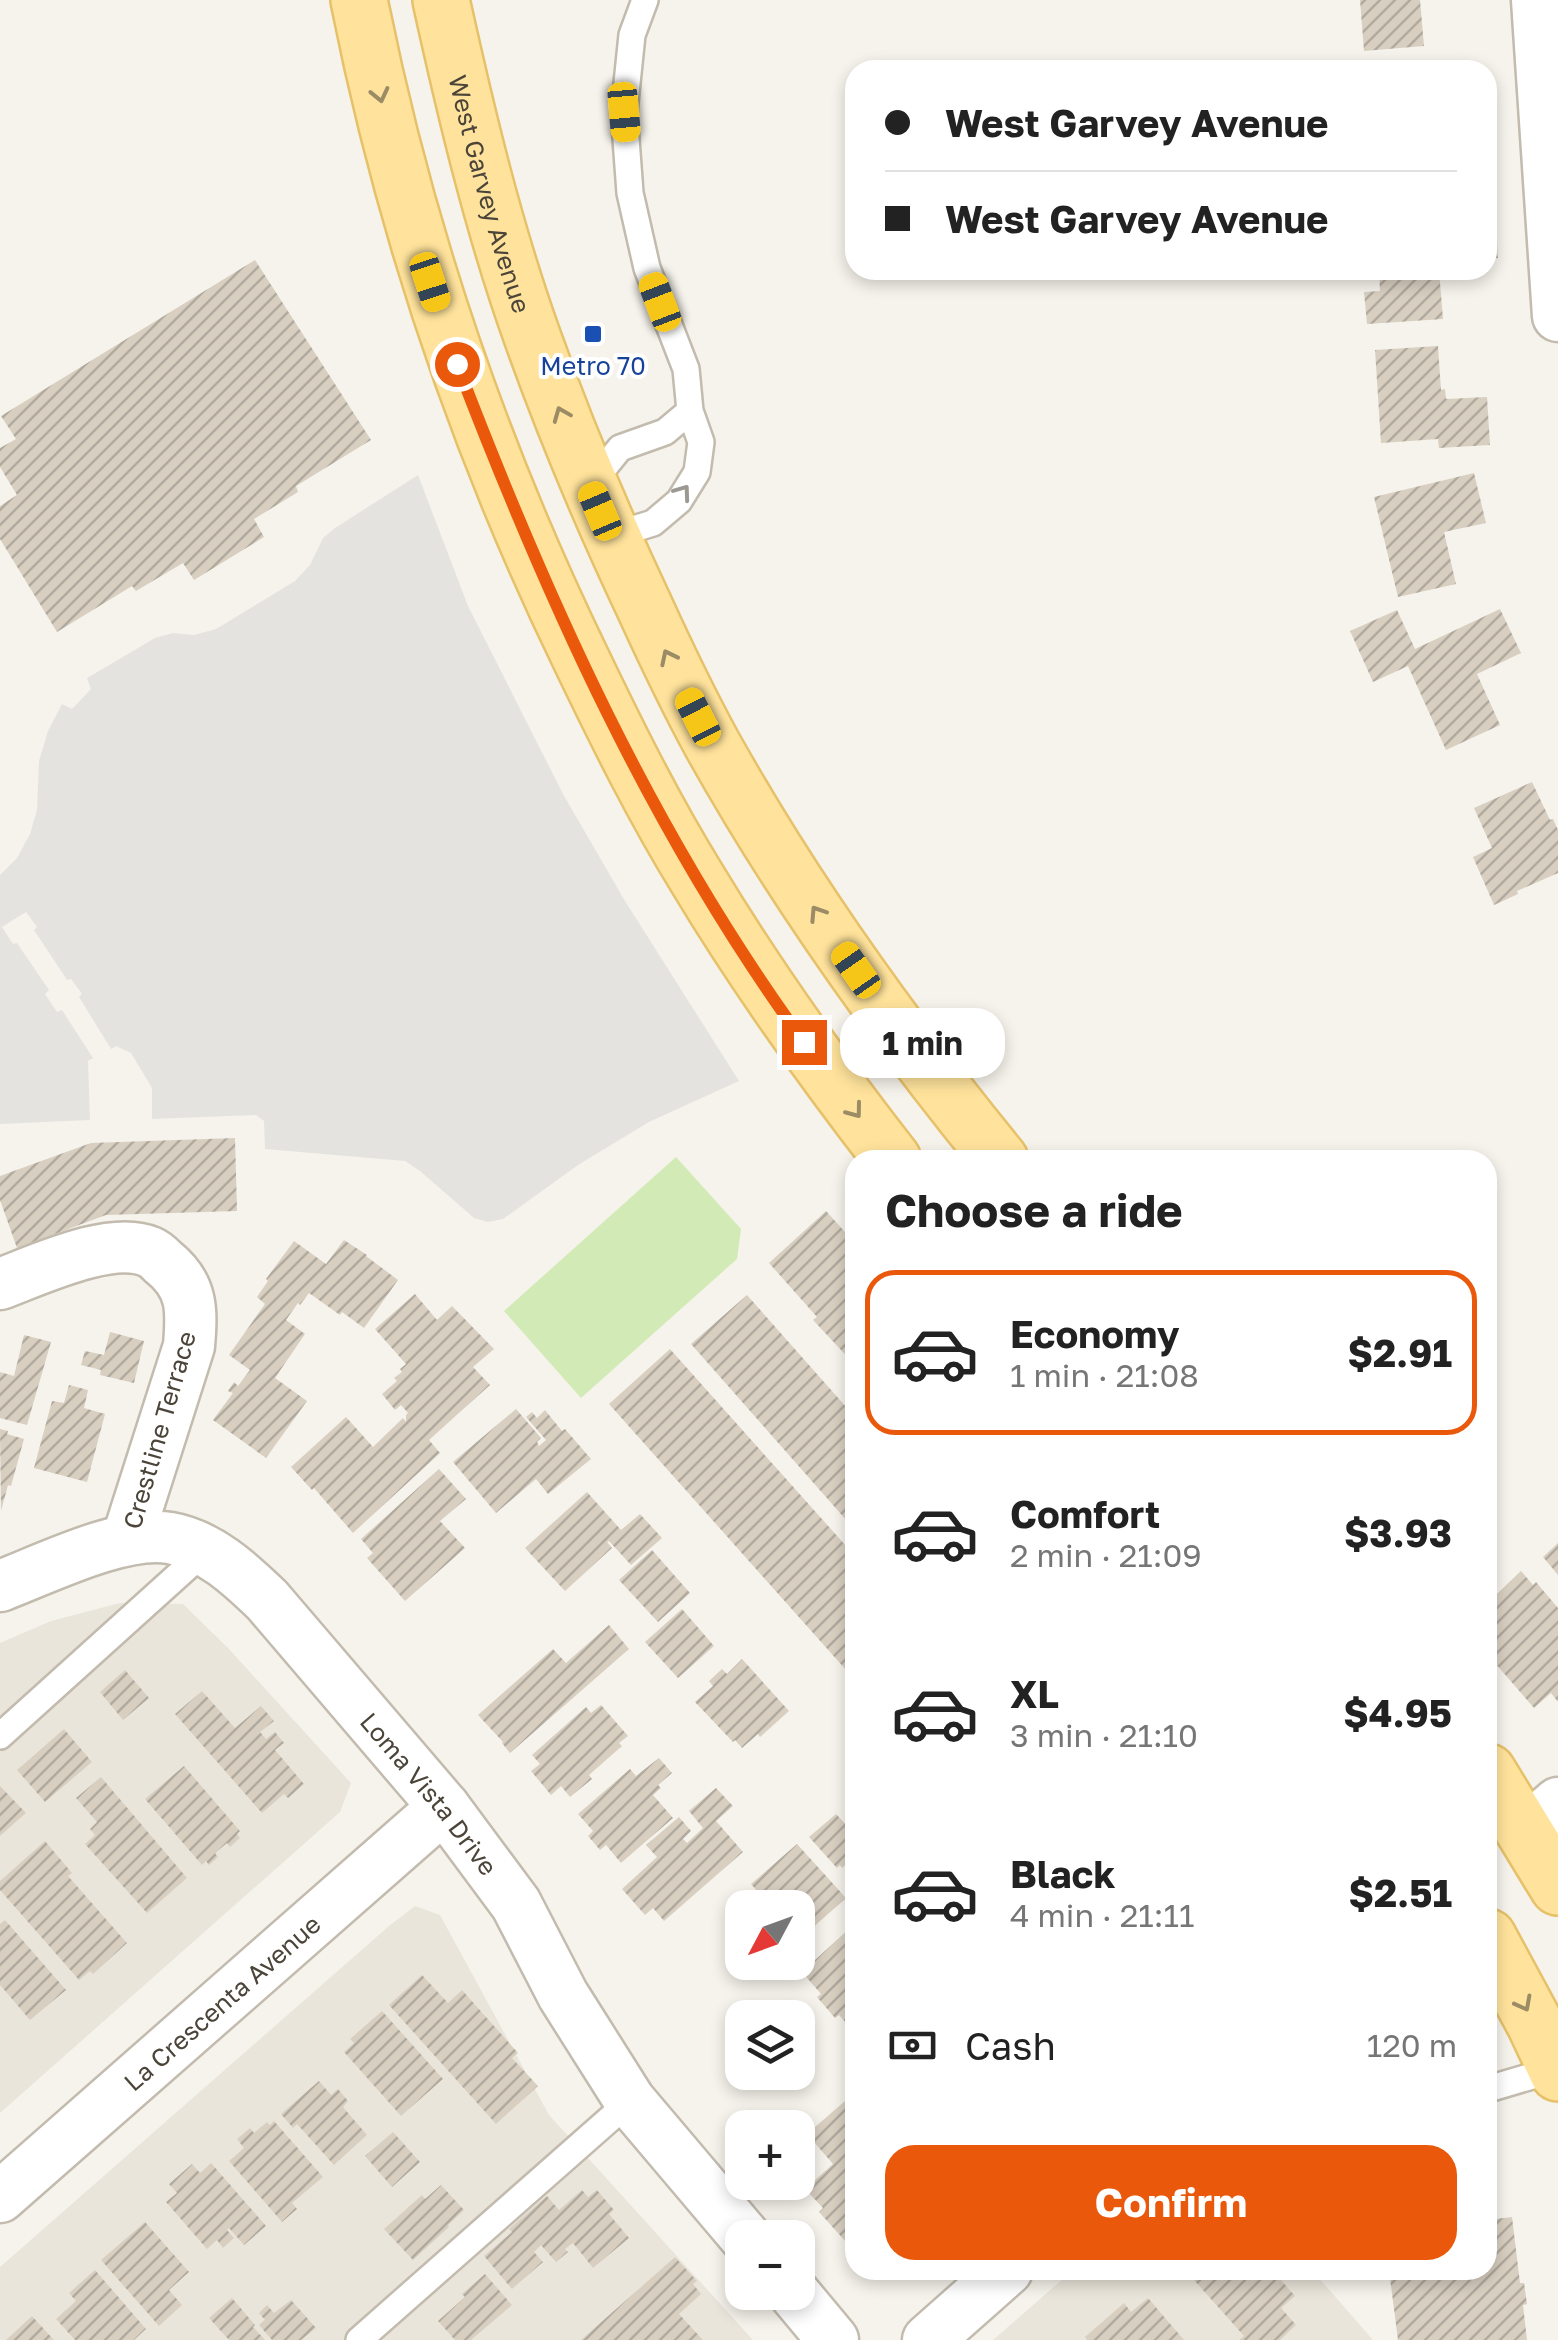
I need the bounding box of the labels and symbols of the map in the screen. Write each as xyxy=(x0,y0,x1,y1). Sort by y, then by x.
street label: West Garvey Avenue xyxy=(443,72,538,317)
car xyxy=(606,81,642,143)
one-way arrow xyxy=(368,86,389,103)
car xyxy=(406,249,454,315)
car xyxy=(635,269,685,335)
marker: Metro 70 xyxy=(582,323,604,345)
route start xyxy=(435,342,480,387)
place label: Metro 70 xyxy=(540,350,646,381)
one-way arrow xyxy=(552,406,573,423)
car xyxy=(574,478,626,544)
one-way arrow xyxy=(671,485,689,503)
one-way arrow xyxy=(660,649,680,667)
car xyxy=(671,683,725,751)
one-way arrow xyxy=(810,906,829,924)
car xyxy=(827,937,885,1003)
callout: 1 min xyxy=(839,1007,1004,1077)
route end xyxy=(782,1020,827,1065)
one-way arrow xyxy=(844,1100,861,1118)
street label: Crestline Terrace xyxy=(116,1328,202,1532)
street label: Loma Vista Drive xyxy=(354,1706,505,1881)
north arrow xyxy=(725,1890,815,1980)
street label: La Crescenta Avenue xyxy=(117,1908,326,2097)
one-way arrow xyxy=(1512,1994,1531,2012)

